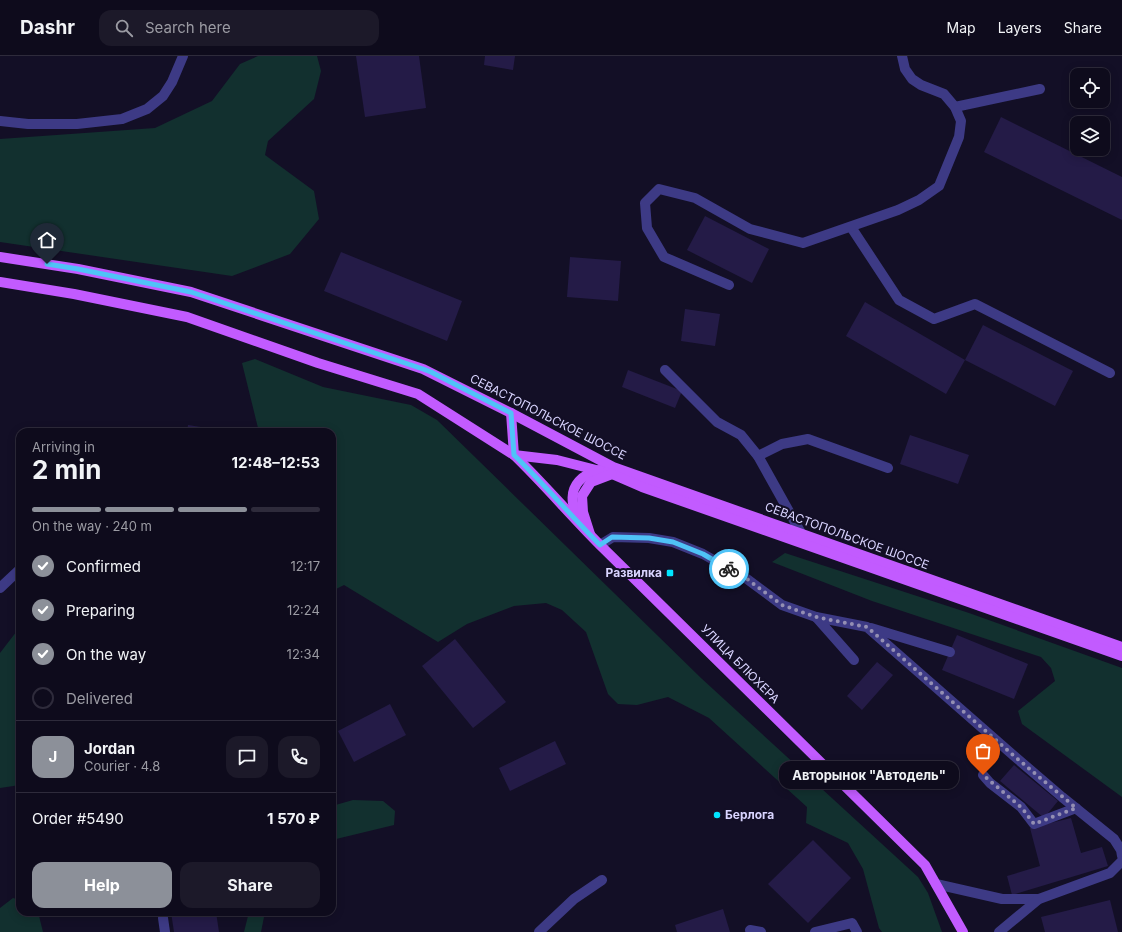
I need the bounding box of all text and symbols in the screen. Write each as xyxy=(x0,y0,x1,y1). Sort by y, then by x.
search box xyxy=(99,10,379,46)
text: Dashr xyxy=(20,16,75,39)
icon: search xyxy=(113,17,135,39)
text: Search here xyxy=(145,18,231,37)
text: Map xyxy=(947,19,976,36)
text: Layers xyxy=(998,19,1042,36)
text: Share xyxy=(1064,19,1102,36)
map controls xyxy=(1070,68,1110,156)
button: locate xyxy=(1070,68,1110,108)
button: layers xyxy=(1070,116,1110,156)
pin xyxy=(30,223,64,264)
icon: home xyxy=(36,229,58,251)
street label: СЕВАСТОПОЛЬСКОЕ ШОССЕ xyxy=(468,370,629,463)
text: Arriving in xyxy=(32,439,95,455)
text: 12:48–12:53 xyxy=(231,453,320,472)
text: 2 min xyxy=(32,454,102,485)
street label: СЕВАСТОПОЛЬСКОЕ ШОССЕ xyxy=(763,499,931,572)
text: On the way · 240 m xyxy=(32,518,152,534)
courier xyxy=(709,549,749,589)
icon: check xyxy=(32,555,54,577)
text: Confirmed xyxy=(66,557,141,576)
text: 12:17 xyxy=(290,558,320,574)
icon: bike xyxy=(718,558,740,580)
place label: Развилка xyxy=(606,565,662,580)
marker: Развилка xyxy=(665,568,675,578)
icon: check xyxy=(32,599,54,621)
text: Preparing xyxy=(66,601,135,620)
text: 12:24 xyxy=(287,602,320,618)
street label: УЛИЦА БЛЮХЕРА xyxy=(698,621,783,706)
icon: check xyxy=(32,643,54,665)
text: On the way xyxy=(66,645,146,664)
text: 12:34 xyxy=(287,646,320,662)
text: Delivered xyxy=(66,689,133,708)
pin xyxy=(966,734,1000,775)
button: chat xyxy=(226,736,268,778)
button: phone xyxy=(278,736,320,778)
text: Jordan xyxy=(84,739,135,758)
icon: bag xyxy=(972,740,994,762)
text: J xyxy=(49,747,57,766)
text: Courier · 4.8 xyxy=(84,758,160,774)
callout: Авторынок "Автодель" xyxy=(779,761,959,789)
text: Авторынок "Автодель" xyxy=(792,767,946,783)
place label: Берлога xyxy=(725,807,774,822)
text: Order #5490 xyxy=(32,809,124,828)
text: 1 570 ₽ xyxy=(267,809,320,828)
marker: Берлога xyxy=(712,810,722,820)
button: Help xyxy=(32,862,172,908)
button: Share xyxy=(180,862,320,908)

